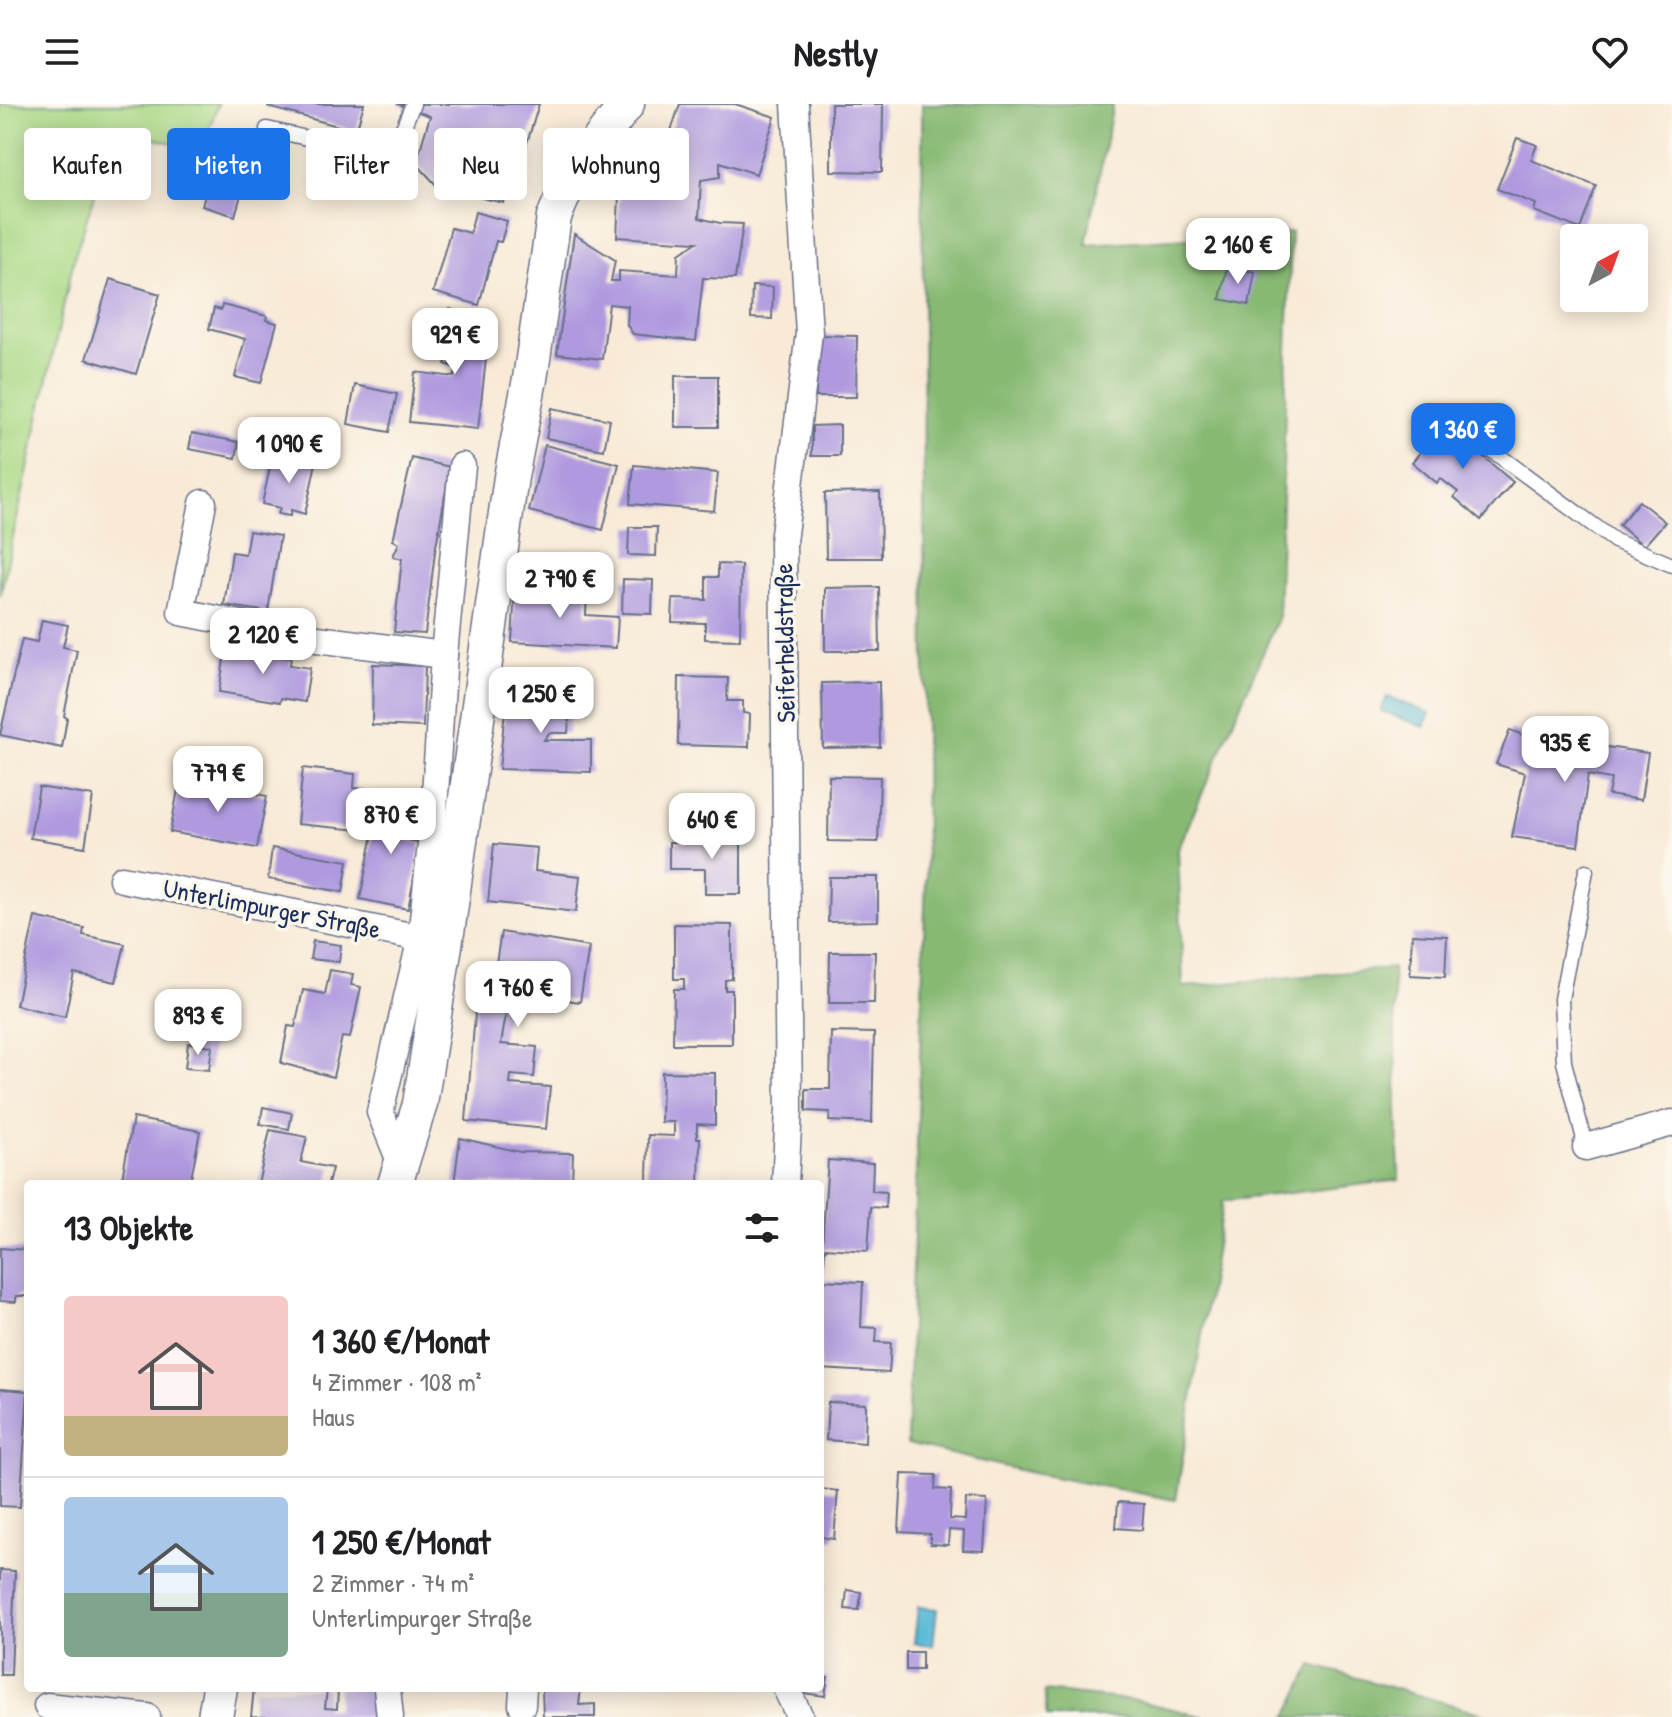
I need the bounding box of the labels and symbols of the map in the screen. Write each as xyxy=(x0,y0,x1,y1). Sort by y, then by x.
pin: 2 160 € xyxy=(1164,218,1312,286)
north arrow xyxy=(1560,224,1648,312)
pin: 929 € xyxy=(399,308,511,376)
pin: 1 360 € xyxy=(1389,403,1537,471)
pin: 1 090 € xyxy=(215,417,363,485)
pin: 2 790 € xyxy=(486,552,634,620)
street label: Seiferheldstraße xyxy=(765,563,803,723)
pin: 2 120 € xyxy=(189,608,337,676)
pin: 1 250 € xyxy=(467,667,615,735)
pin: 935 € xyxy=(1509,716,1621,784)
pin: 779 € xyxy=(162,746,274,814)
pin: 870 € xyxy=(335,788,447,856)
pin: 640 € xyxy=(656,793,768,861)
street label: Unterlimpurger Straße xyxy=(160,870,384,946)
pin: 1 760 € xyxy=(444,961,592,1029)
pin: 893 € xyxy=(142,989,254,1057)

